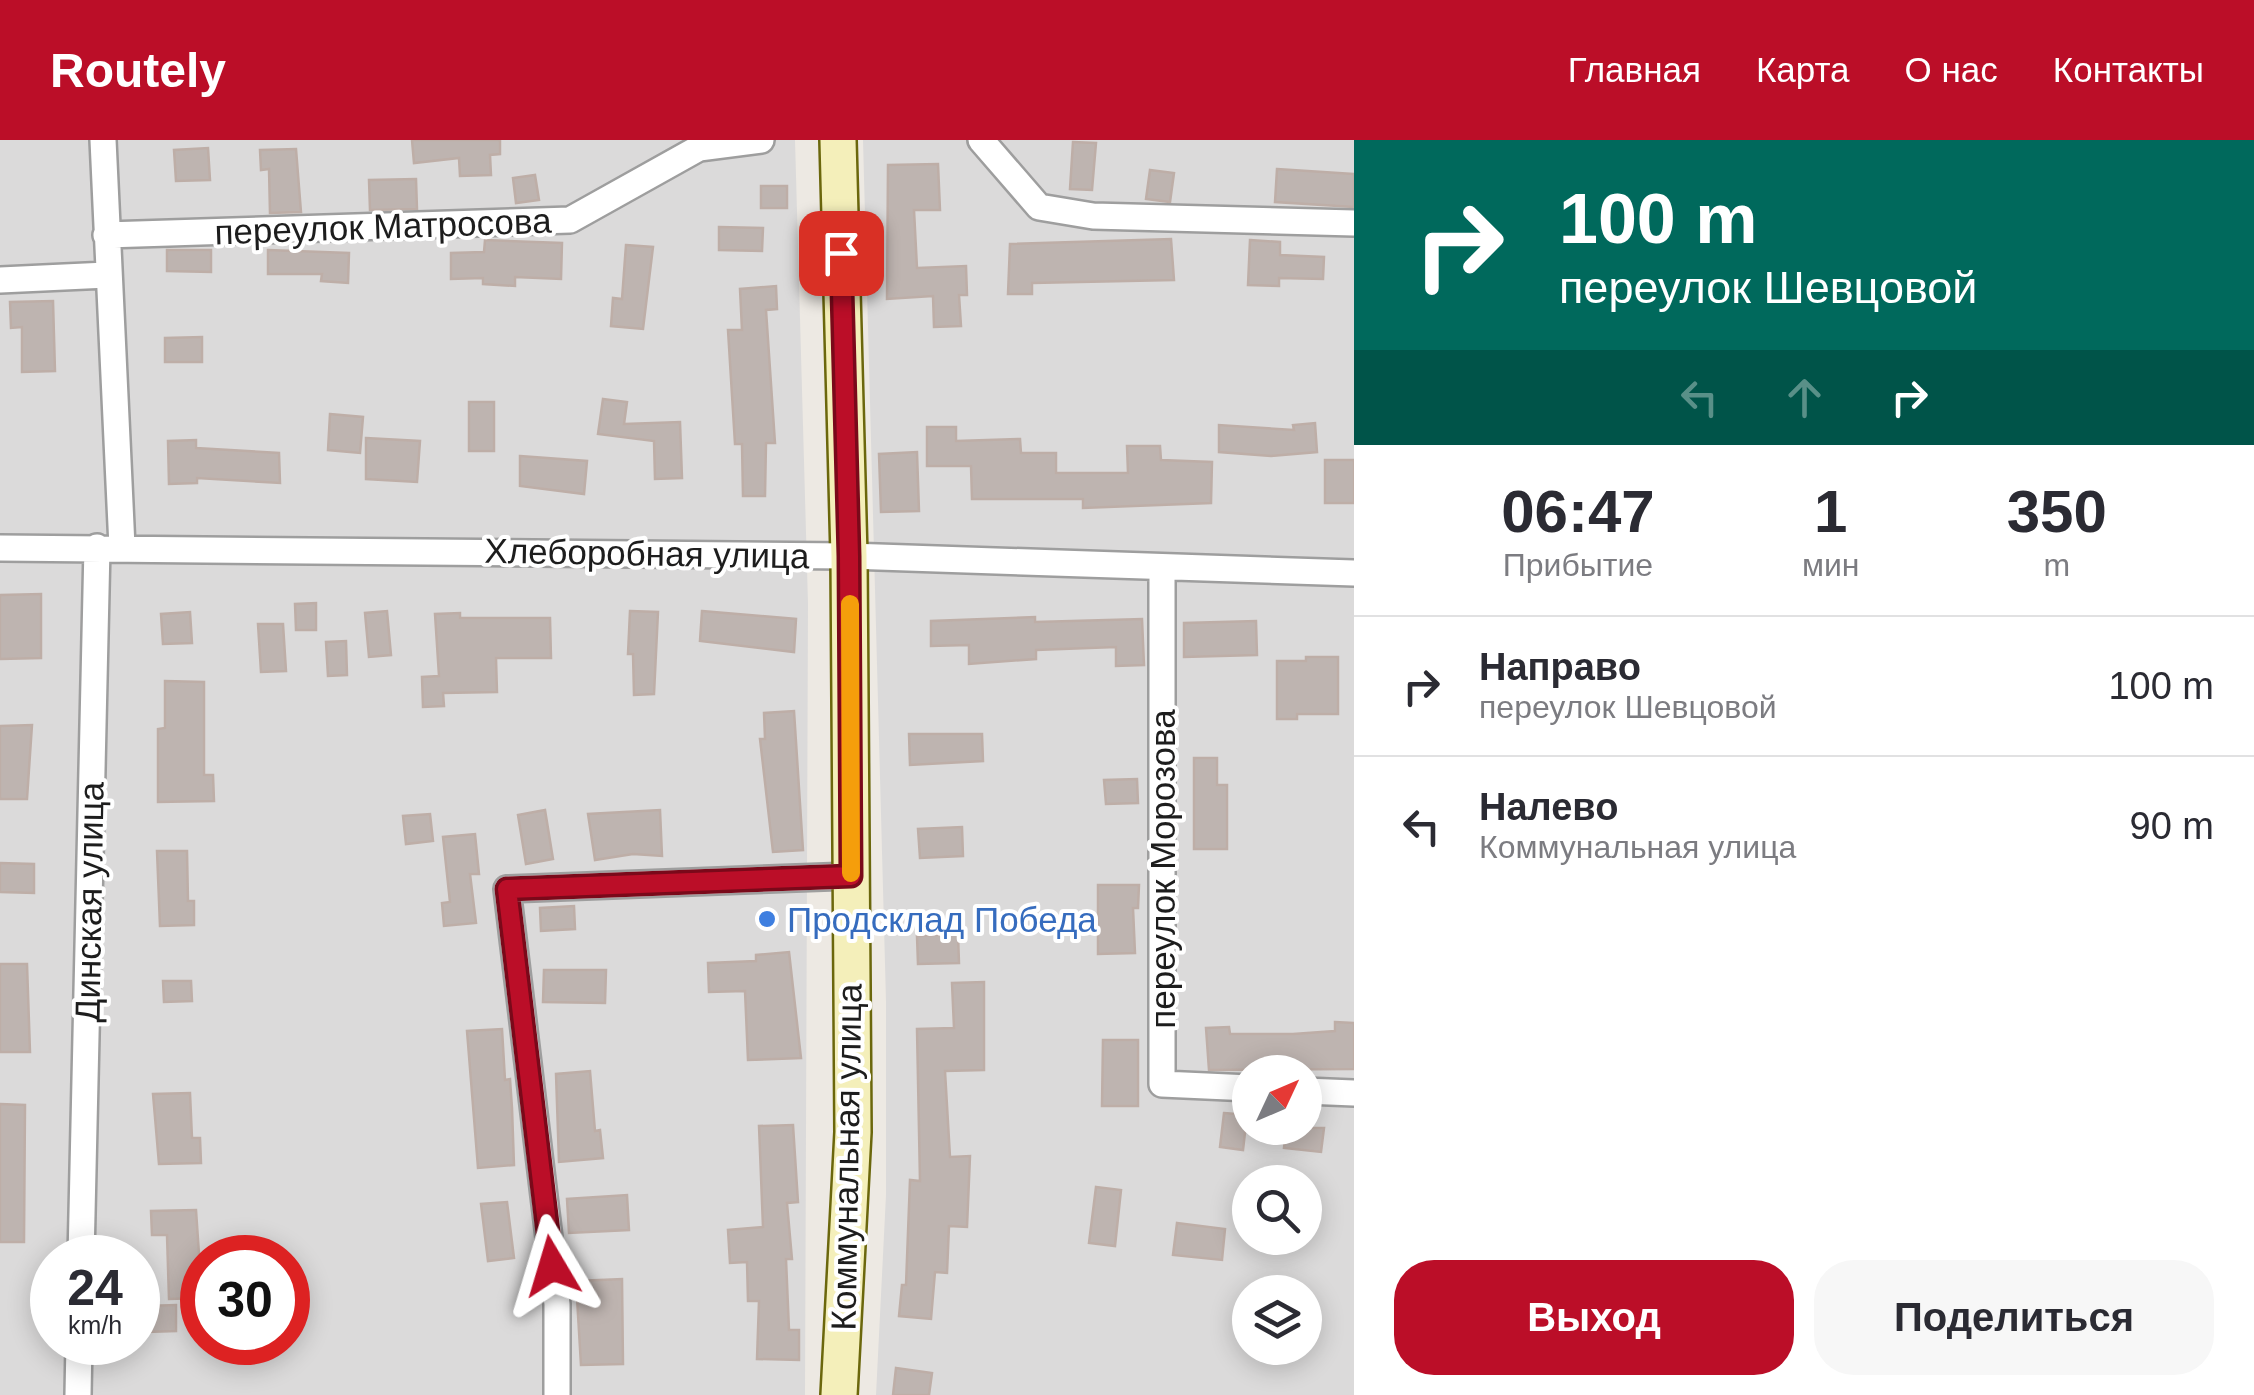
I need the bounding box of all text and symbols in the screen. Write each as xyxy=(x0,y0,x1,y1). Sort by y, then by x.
text: Routely xyxy=(50,44,226,97)
text: Главная xyxy=(1568,50,1701,89)
text: Карта xyxy=(1756,50,1850,89)
text: О нас xyxy=(1905,50,1998,89)
text: Контакты xyxy=(2053,50,2204,89)
icon: right xyxy=(1394,180,1524,310)
text: 100 m xyxy=(1559,180,1757,258)
street label: переулок Матросова xyxy=(214,201,553,251)
pin xyxy=(799,211,884,296)
icon: arrive xyxy=(814,226,869,281)
text: переулок Шевцовой xyxy=(1559,262,1977,313)
icon: left xyxy=(1672,370,1727,425)
icon: ahead xyxy=(1777,370,1832,425)
icon: right xyxy=(1882,370,1937,425)
text: 06:47 xyxy=(1501,478,1655,545)
text: 1 xyxy=(1814,478,1847,545)
text: 350 xyxy=(2007,478,2107,545)
street label: Хлеборобная улица xyxy=(484,531,810,575)
text: Прибытие xyxy=(1503,547,1653,583)
text: мин xyxy=(1802,547,1859,583)
text: m xyxy=(2043,547,2070,583)
text: Направо xyxy=(1479,646,1641,688)
icon: right xyxy=(1394,659,1449,714)
text: 100 m xyxy=(2108,665,2214,707)
text: переулок Шевцовой xyxy=(1479,689,1777,725)
street label: переулок Морозова xyxy=(1143,709,1182,1029)
street label: Динская улица xyxy=(67,781,111,1023)
text: Налево xyxy=(1479,786,1618,828)
icon: left xyxy=(1394,799,1449,854)
text: 90 m xyxy=(2130,805,2214,847)
text: Коммунальная улица xyxy=(1479,829,1796,865)
place label: Продсклад Победа xyxy=(787,900,1097,939)
marker: Продсклад Победа xyxy=(756,908,778,930)
street label: Коммунальная улица xyxy=(823,983,869,1331)
north arrow xyxy=(1232,1055,1322,1145)
map controls xyxy=(1232,1055,1322,1365)
button: search xyxy=(1232,1165,1322,1255)
position arrow xyxy=(500,1214,604,1318)
speed limit sign: 30 xyxy=(180,1235,310,1365)
text: 24 xyxy=(67,1260,123,1316)
button: Выход xyxy=(1394,1260,1794,1375)
button: Поделиться xyxy=(1814,1260,2214,1375)
button: layers xyxy=(1232,1275,1322,1365)
text: km/h xyxy=(68,1311,122,1339)

